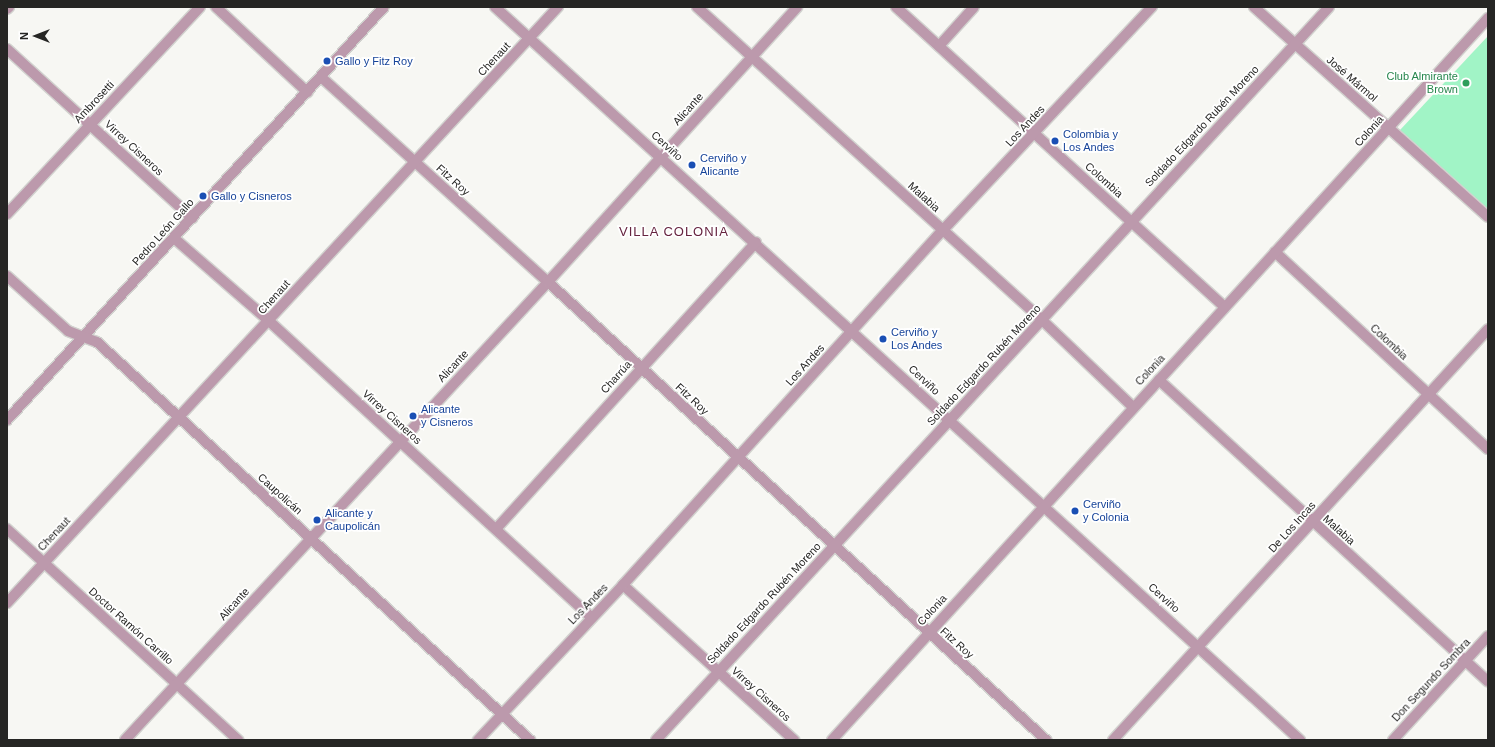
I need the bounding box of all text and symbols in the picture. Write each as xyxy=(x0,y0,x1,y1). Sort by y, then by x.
north arrow xyxy=(16,16,56,56)
text: N xyxy=(18,32,30,40)
street label: Chenaut xyxy=(475,39,513,79)
street label: José Mármol xyxy=(1324,53,1380,105)
place label: Gallo y Fitz Roy xyxy=(335,54,413,68)
marker: Gallo y Fitz Roy xyxy=(322,56,332,66)
street label: Soldado Edgardo Rubén Moreno xyxy=(1142,63,1262,189)
place label: Club Almirante Brown xyxy=(1386,70,1458,96)
street label: Ambrosetti xyxy=(71,78,117,126)
marker: Club Almirante Brown xyxy=(1461,78,1471,88)
street label: Alicante xyxy=(670,90,706,128)
street label: Los Andes xyxy=(1002,102,1048,150)
street label: Colonia xyxy=(1352,113,1386,149)
street label: Virrey Cisneros xyxy=(102,118,166,178)
street label: Cerviño xyxy=(648,128,686,164)
place label: Colombia y Los Andes xyxy=(1063,128,1118,154)
marker: Colombia y Los Andes xyxy=(1050,136,1060,146)
place label: Cerviño y Alicante xyxy=(700,152,746,178)
marker: Cerviño y Alicante xyxy=(687,160,697,170)
street label: Colombia xyxy=(1082,160,1126,200)
street label: Fitz Roy xyxy=(434,162,472,198)
street label: Malabia xyxy=(905,179,943,215)
place label: Gallo y Cisneros xyxy=(211,189,292,203)
marker: Gallo y Cisneros xyxy=(198,191,208,201)
street label: Pedro León Gallo xyxy=(129,196,197,268)
district label: VILLA COLONIA xyxy=(619,224,729,240)
street label: Chenaut xyxy=(255,277,293,317)
street label: Soldado Edgardo Rubén Moreno xyxy=(924,302,1044,428)
street label: Colombia xyxy=(1368,321,1410,363)
place label: Cerviño y Los Andes xyxy=(891,326,943,352)
marker: Cerviño y Los Andes xyxy=(878,334,888,344)
street label: Los Andes xyxy=(783,341,827,389)
street label: Alicante xyxy=(435,347,471,385)
street label: Colonia xyxy=(1132,352,1168,388)
street label: Charrúa xyxy=(598,358,634,396)
street label: Cerviño xyxy=(906,362,942,398)
street label: Fitz Roy xyxy=(673,380,711,418)
street label: Virrey Cisneros xyxy=(360,387,424,447)
place label: Alicante y Cisneros xyxy=(421,403,473,429)
marker: Alicante y Cisneros xyxy=(408,411,418,421)
street label: Caupolicán xyxy=(255,471,305,517)
place label: Cerviño y Colonia xyxy=(1083,498,1129,524)
street label: De Los Incas xyxy=(1266,499,1318,555)
marker: Cerviño y Colonia xyxy=(1070,506,1080,516)
place label: Alicante y Caupolicán xyxy=(325,507,380,533)
street label: Malabia xyxy=(1320,512,1358,548)
street label: Chenaut xyxy=(35,514,73,554)
marker: Alicante y Caupolicán xyxy=(312,515,322,525)
street label: Soldado Edgardo Rubén Moreno xyxy=(704,540,824,666)
street label: Cerviño xyxy=(1145,580,1183,616)
street label: Los Andes xyxy=(565,581,611,627)
street label: Doctor Ramón Carrillo xyxy=(86,585,176,667)
street label: Alicante xyxy=(216,585,252,623)
street label: Colonia xyxy=(914,592,950,628)
street label: Fitz Roy xyxy=(938,625,976,661)
street label: Don Segundo Sombra xyxy=(1389,636,1473,724)
street label: Virrey Cisneros xyxy=(729,664,793,724)

